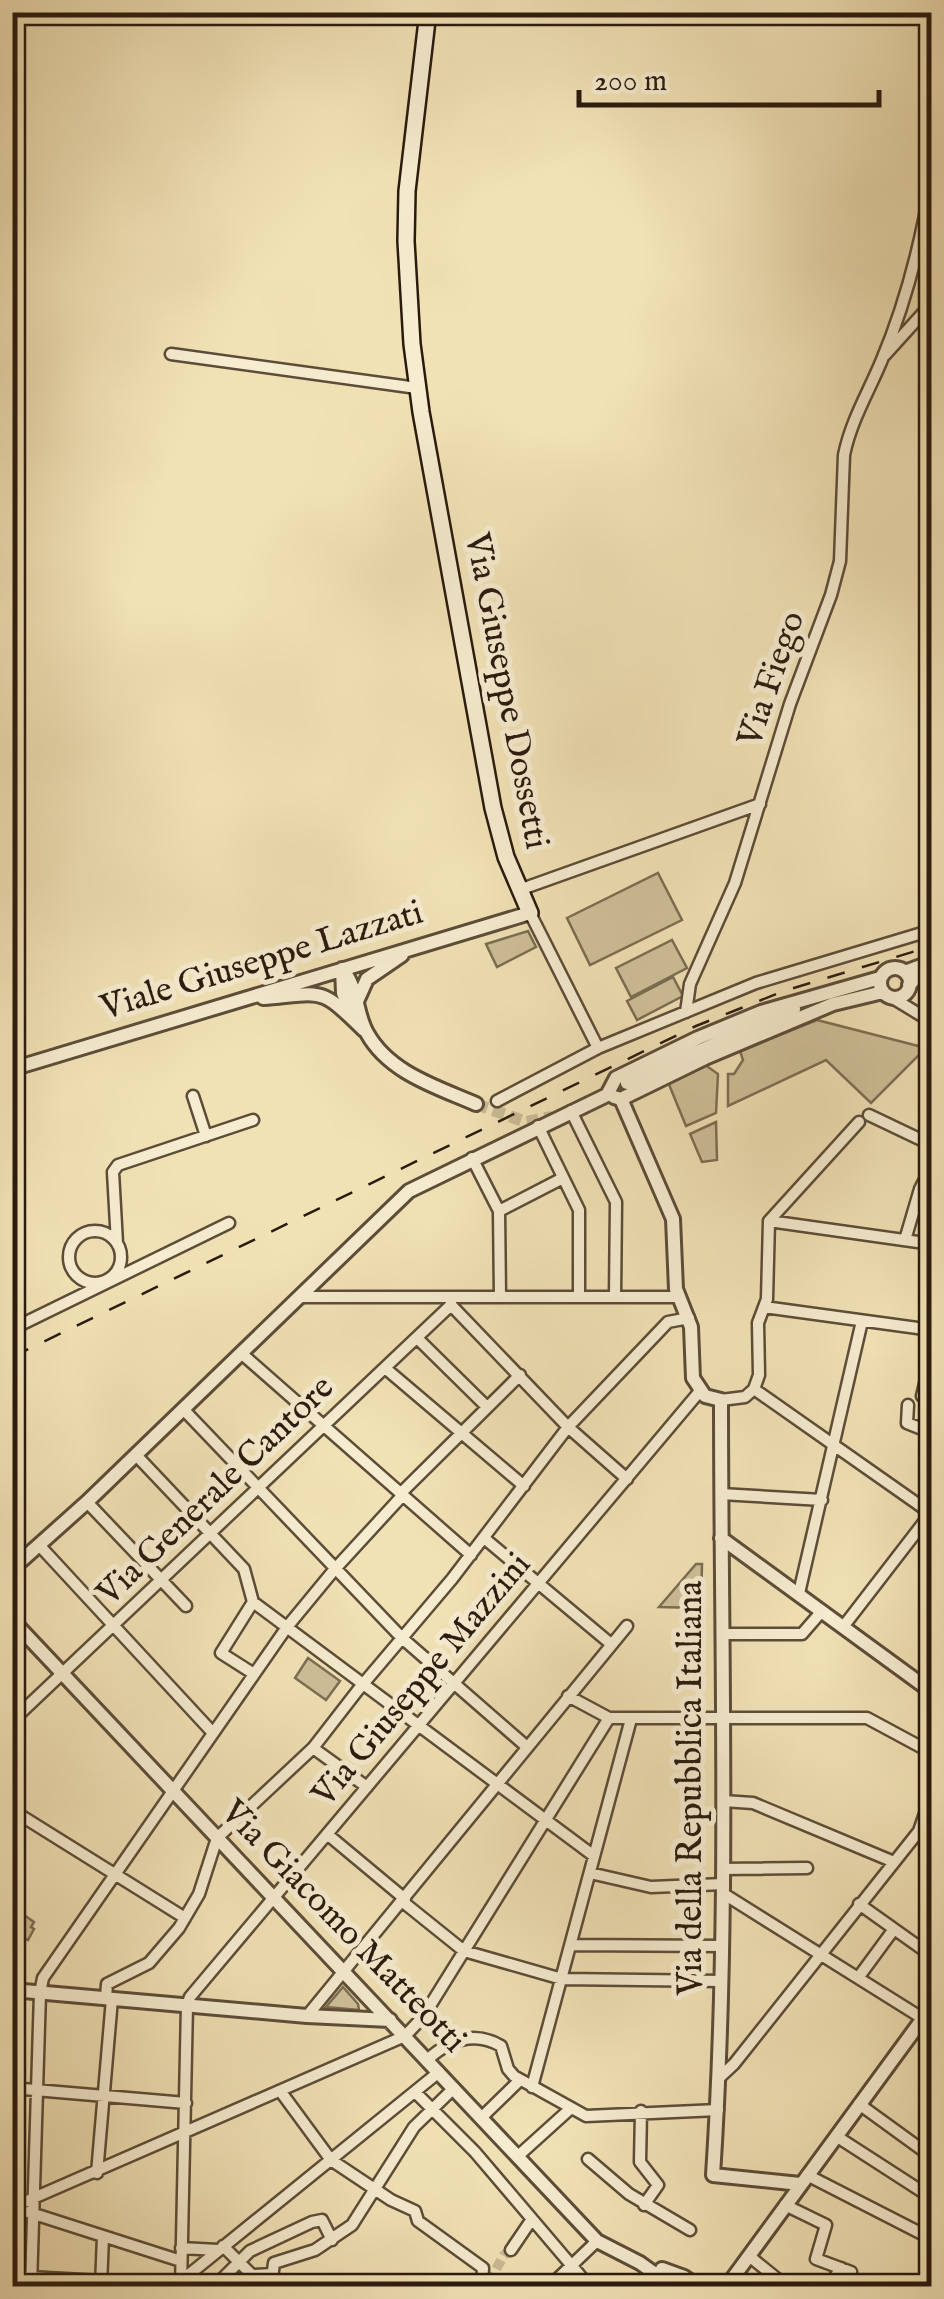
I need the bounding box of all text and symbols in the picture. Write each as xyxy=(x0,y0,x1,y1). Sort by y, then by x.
scale bar xyxy=(579,45,879,107)
text: 200 m xyxy=(594,63,667,101)
street label: Via Giuseppe Dossetti xyxy=(453,528,559,853)
street label: Via Fiego xyxy=(728,605,816,754)
street label: Viale Giuseppe Lazzati xyxy=(94,891,429,1032)
street label: Via Generale Cantore xyxy=(87,1366,344,1617)
street label: Via Giuseppe Mazzini xyxy=(302,1544,541,1817)
street label: Via della Repubblica Italiana xyxy=(669,1580,714,1996)
street label: Via Giacomo Matteotti xyxy=(210,1790,476,2063)

